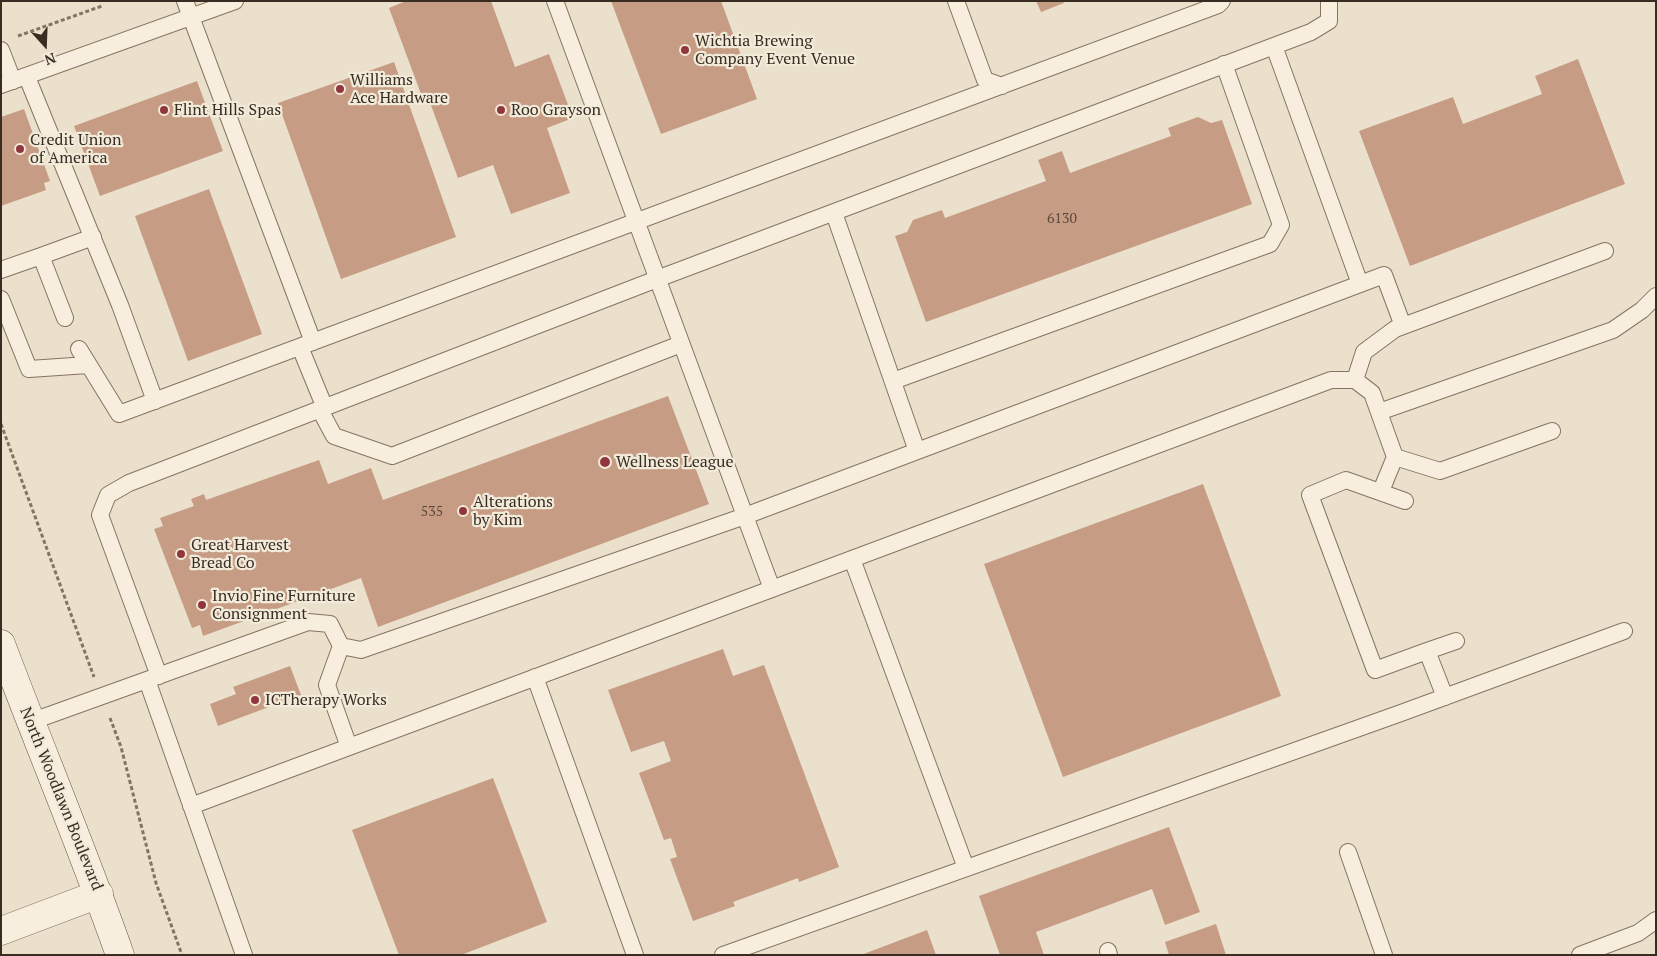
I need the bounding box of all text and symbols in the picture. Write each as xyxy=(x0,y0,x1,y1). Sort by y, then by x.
north arrow xyxy=(20,20,70,70)
place label: Wichtia Brewing Company Event Venue xyxy=(695,31,855,69)
marker: Wichtia Brewing Company Event Venue xyxy=(679,44,691,56)
text: N xyxy=(42,49,59,70)
place label: Williams Ace Hardware xyxy=(350,70,448,108)
marker: Williams Ace Hardware xyxy=(334,83,346,95)
place label: Flint Hills Spas xyxy=(174,100,281,120)
place label: Roo Grayson xyxy=(511,100,601,120)
marker: Flint Hills Spas xyxy=(158,104,170,116)
marker: Roo Grayson xyxy=(495,104,507,116)
place label: Credit Union of America xyxy=(30,130,121,168)
marker: Credit Union of America xyxy=(14,143,26,155)
house number: 6130 xyxy=(1047,211,1077,227)
place label: Wellness League xyxy=(616,452,733,472)
marker: Wellness League xyxy=(598,455,612,469)
place label: Alterations by Kim xyxy=(473,492,553,530)
house number: 535 xyxy=(421,504,443,520)
marker: Alterations by Kim xyxy=(457,505,469,517)
place label: Great Harvest Bread Co xyxy=(191,535,289,573)
marker: Great Harvest Bread Co xyxy=(175,548,187,560)
place label: Invio Fine Furniture Consignment xyxy=(212,586,355,624)
marker: Invio Fine Furniture Consignment xyxy=(196,599,208,611)
place label: ICTherapy Works xyxy=(265,690,387,710)
marker: ICTherapy Works xyxy=(249,694,261,706)
street label: North Woodlawn Boulevard xyxy=(15,705,107,893)

